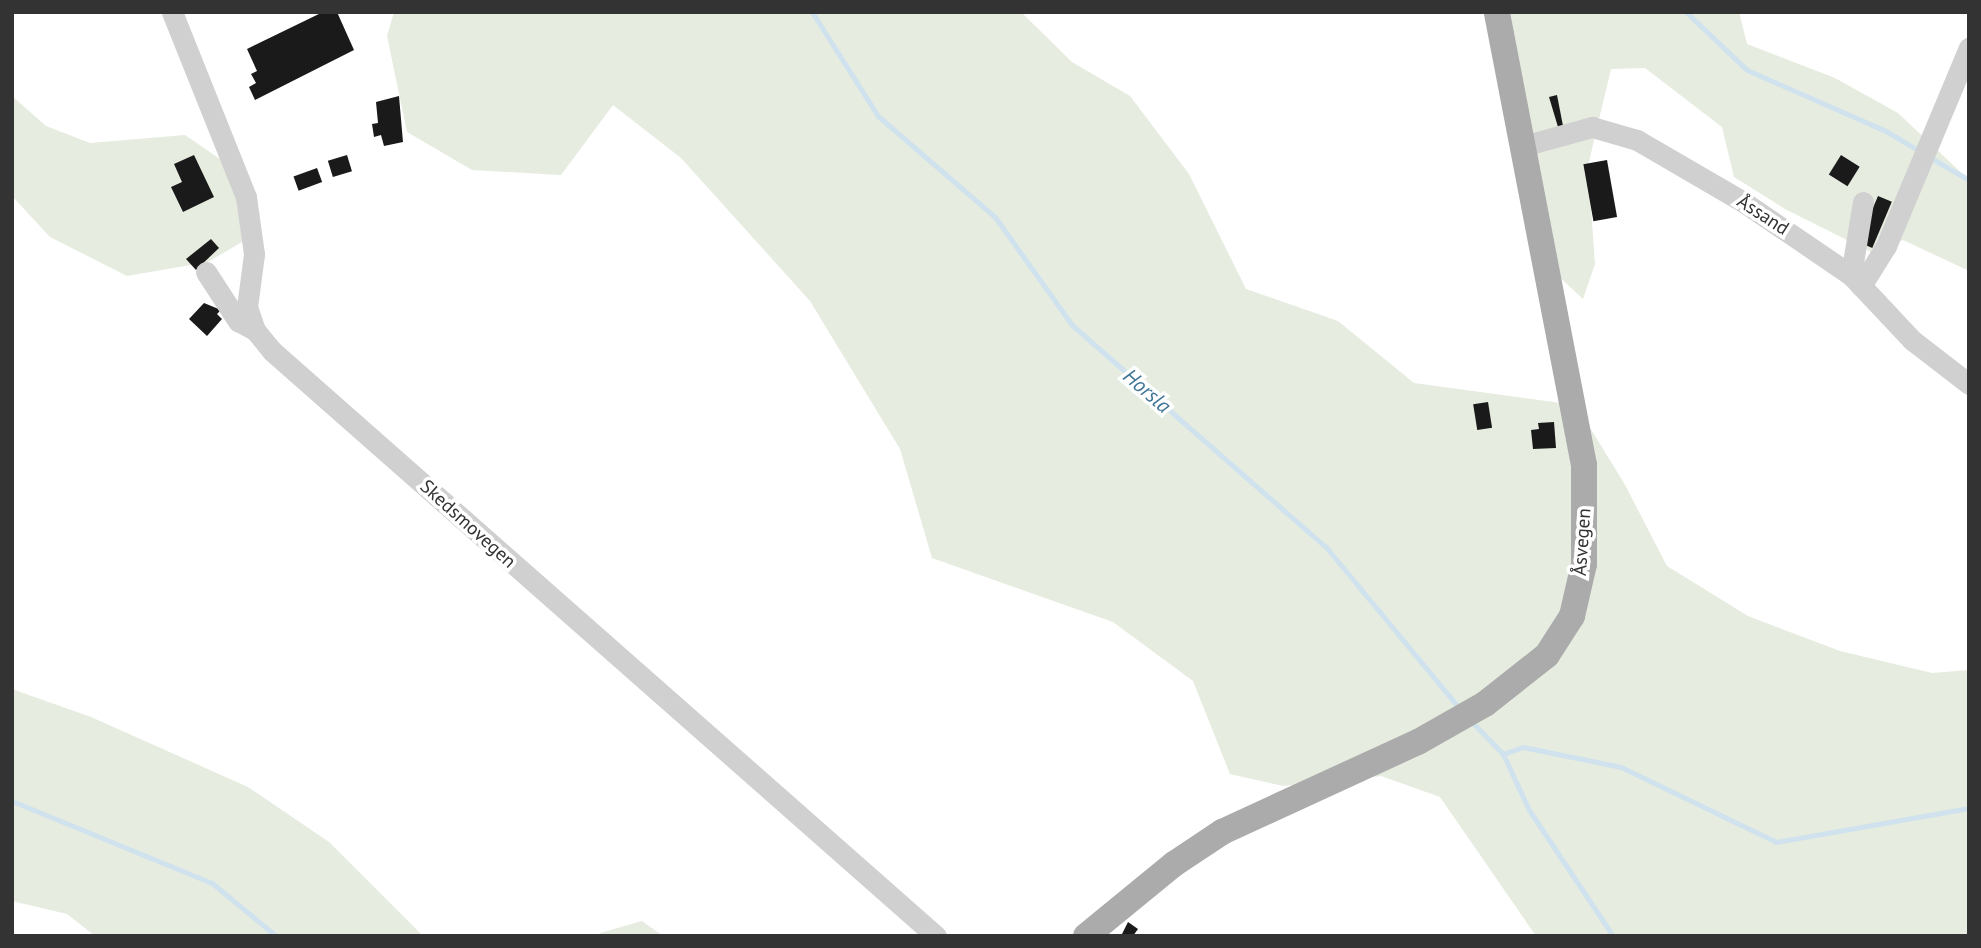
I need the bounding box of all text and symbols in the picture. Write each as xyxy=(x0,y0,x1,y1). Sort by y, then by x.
street label: Åssand xyxy=(1733,190,1793,240)
water label: Horsla xyxy=(1118,363,1176,419)
street label: Skedsmovegen xyxy=(415,475,521,573)
street label: Åsvegen xyxy=(1568,507,1596,577)

